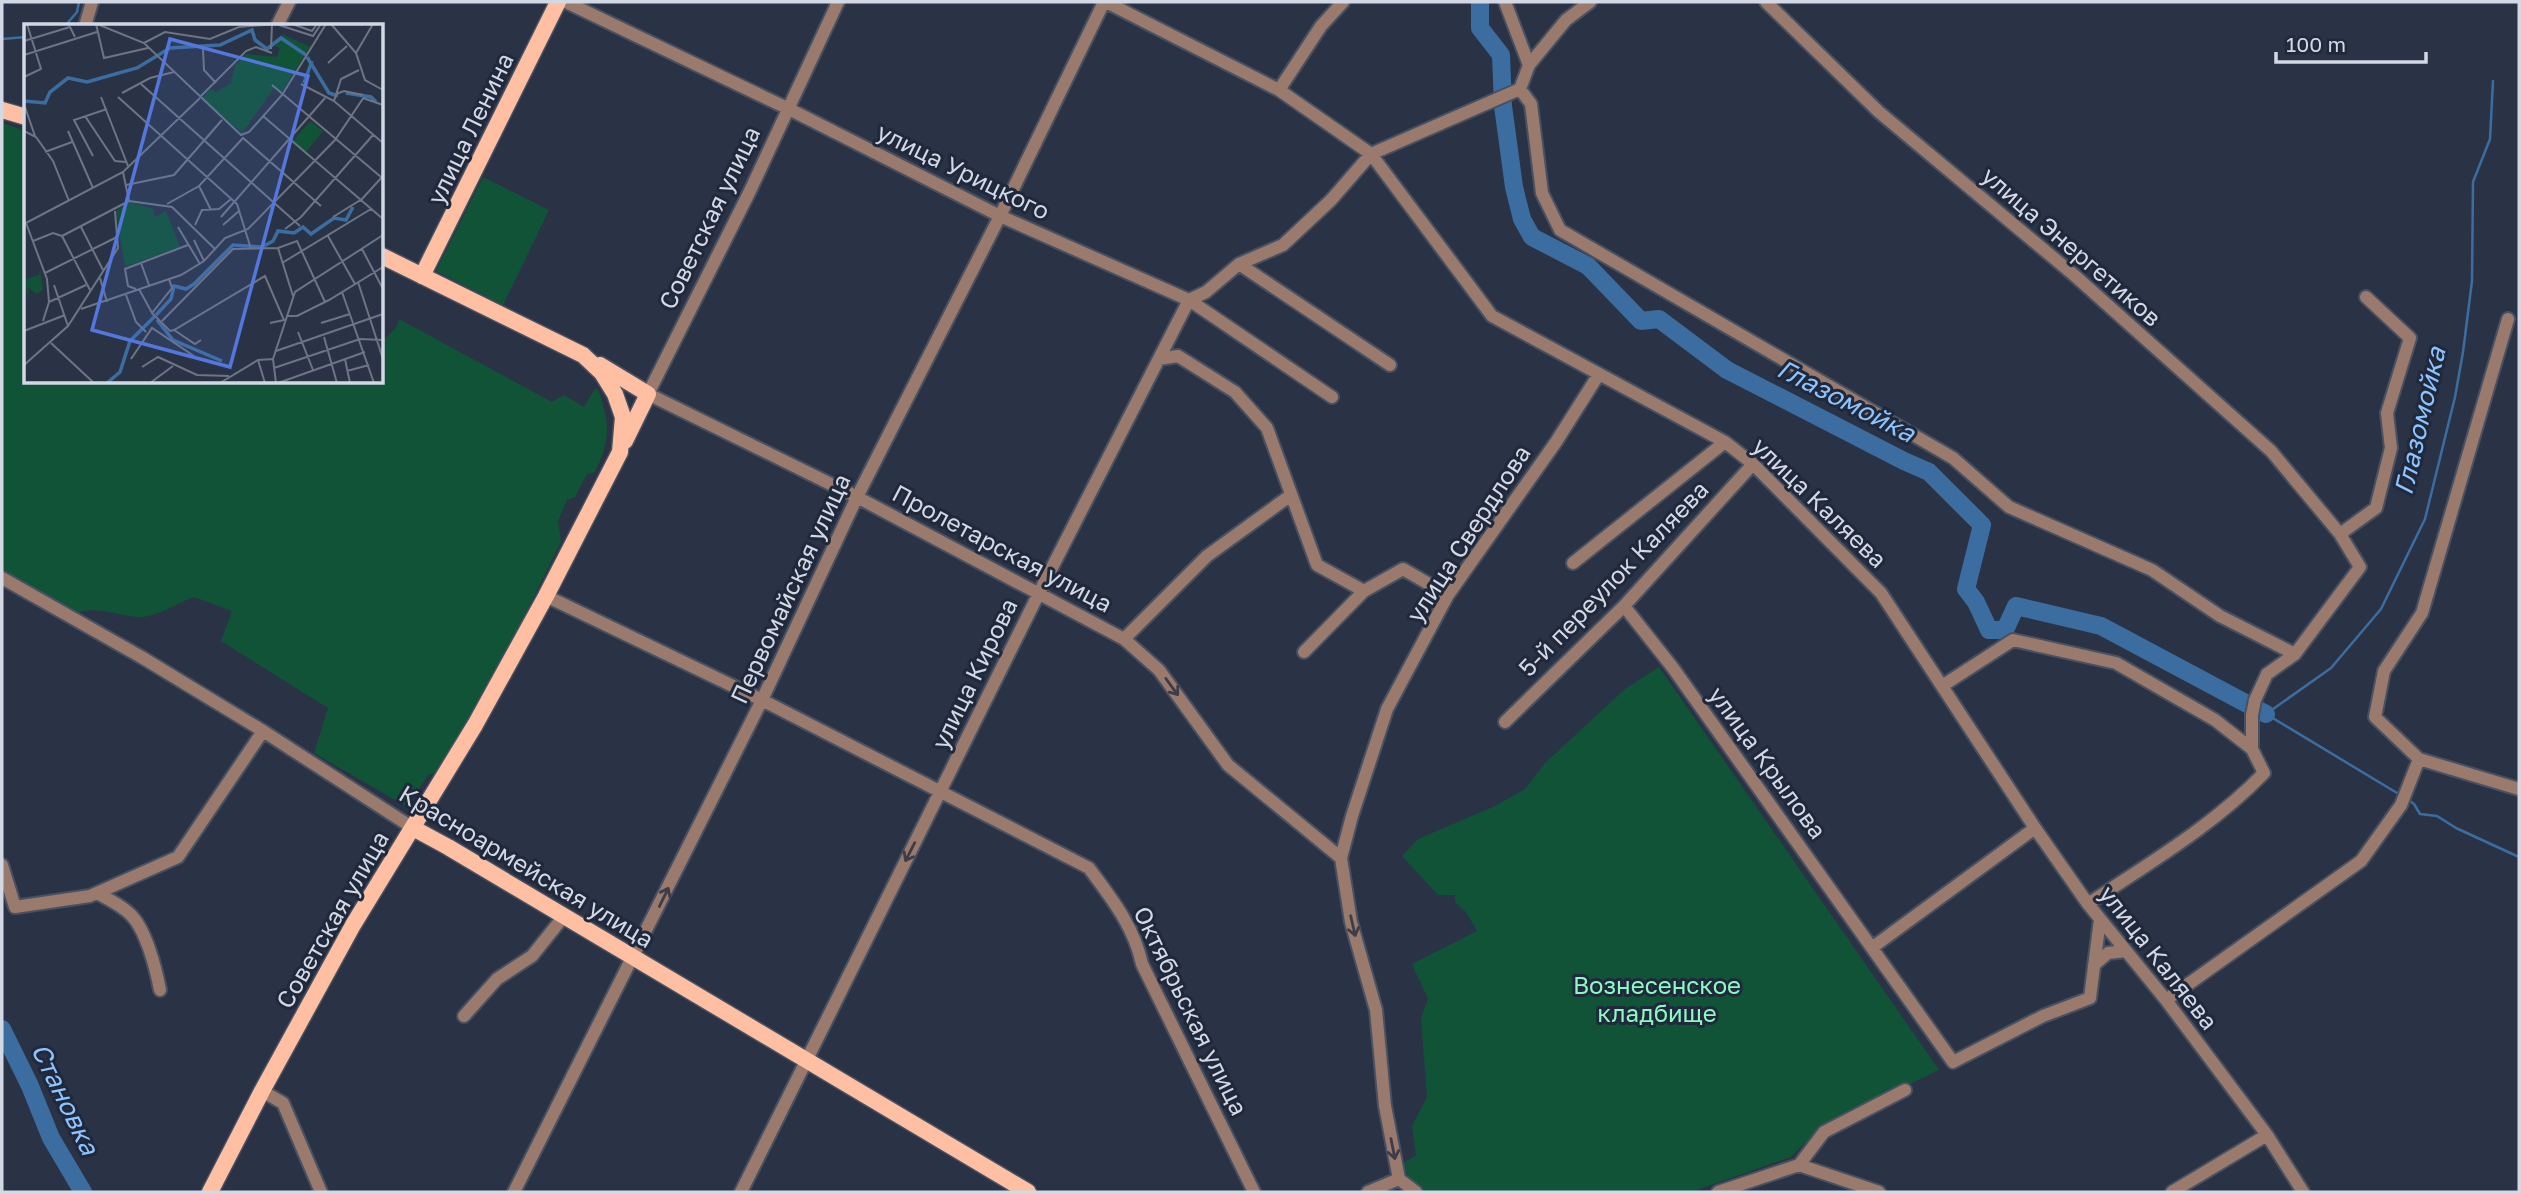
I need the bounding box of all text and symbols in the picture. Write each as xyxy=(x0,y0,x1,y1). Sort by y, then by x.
scale bar xyxy=(2276,21,2426,65)
inset map xyxy=(24,24,383,383)
text: 100 m xyxy=(2286,31,2346,57)
street label: улица Ленина xyxy=(420,48,519,209)
street label: улица Урицкого xyxy=(873,116,1055,225)
street label: Советская улица xyxy=(652,121,765,313)
street label: улица Энергетиков xyxy=(1976,160,2168,332)
water label: Глазомойка xyxy=(2387,343,2452,498)
water label: Глазомойка xyxy=(1772,353,1921,449)
street label: улица Каляева xyxy=(1747,431,1893,573)
street label: улица Свердлова xyxy=(1400,439,1536,627)
street label: Первомайская улица xyxy=(724,469,856,708)
street label: 5-й переулок Каляева xyxy=(1512,474,1714,682)
street label: Пролетарская улица xyxy=(888,477,1117,618)
street label: улица Кирова xyxy=(925,593,1023,753)
one-way arrow xyxy=(1164,677,1179,696)
street label: улица Крылова xyxy=(1703,680,1833,844)
street label: Красноармейская улица xyxy=(394,778,659,953)
street label: Советская улица xyxy=(269,826,394,1013)
one-way arrow xyxy=(902,841,916,862)
street label: улица Каляева xyxy=(2094,879,2225,1035)
one-way arrow xyxy=(657,887,671,908)
street label: Октябрьская улица xyxy=(1128,901,1255,1120)
one-way arrow xyxy=(1346,914,1360,937)
park label: Вознесенское кладбище xyxy=(1573,970,1741,1027)
water label: Становка xyxy=(25,1038,106,1161)
one-way arrow xyxy=(1387,1137,1401,1160)

